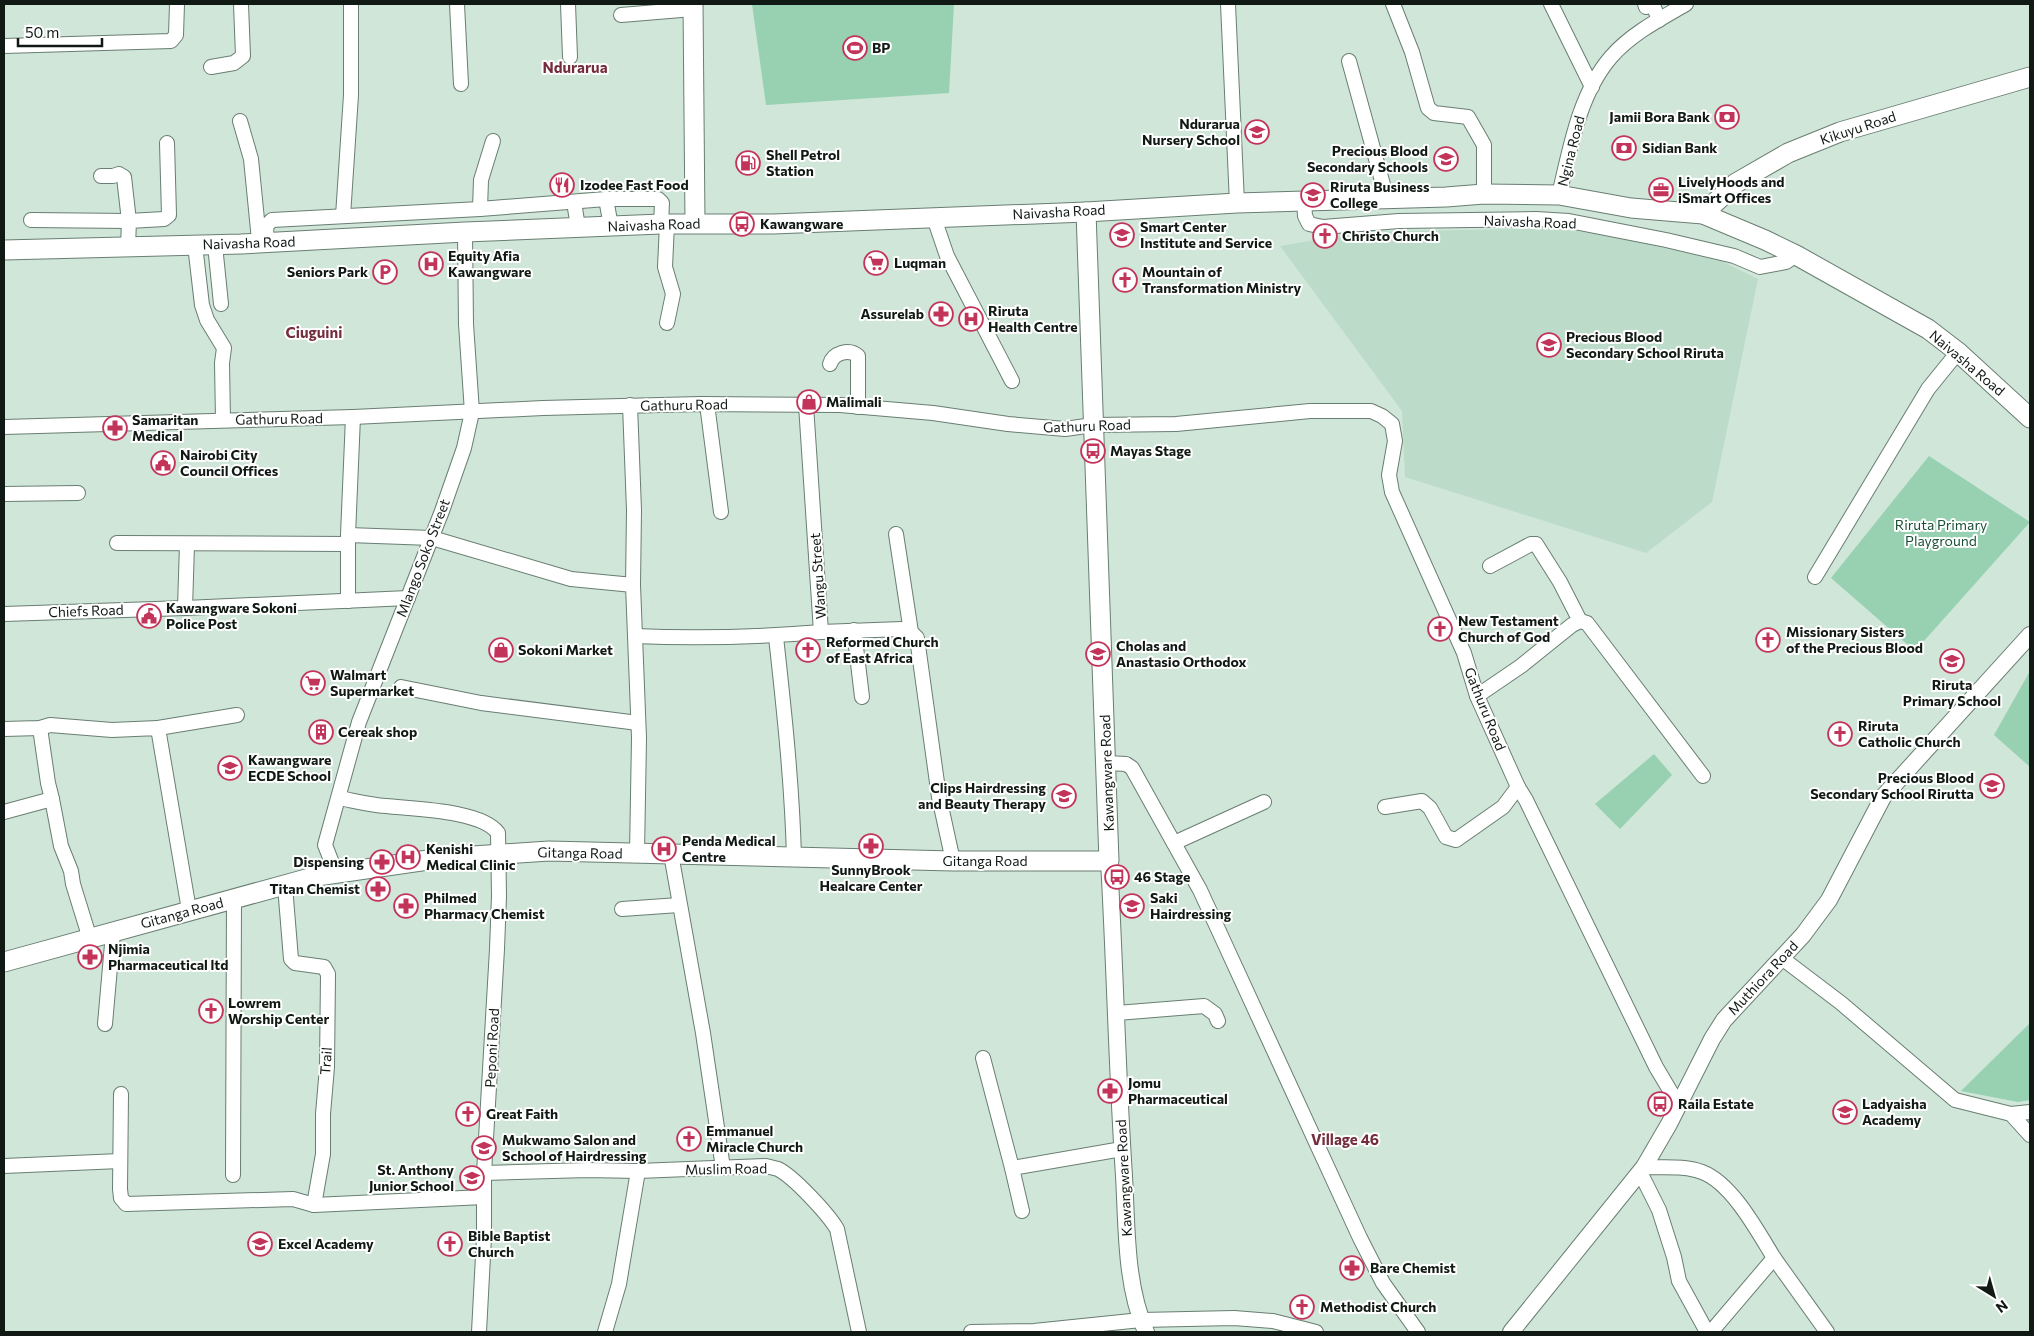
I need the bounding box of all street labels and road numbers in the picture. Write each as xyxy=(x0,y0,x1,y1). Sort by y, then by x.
street label: Kikuyu Road xyxy=(1818,107,1898,148)
street label: Ngina Road xyxy=(1554,114,1588,188)
street label: Naivasha Road xyxy=(1012,201,1106,222)
street label: Naivasha Road xyxy=(1483,211,1577,232)
street label: Naivasha Road xyxy=(607,214,701,235)
street label: Naivasha Road xyxy=(202,232,296,253)
street label: Naivasha Road xyxy=(1926,326,2008,399)
street label: Gathuru Road xyxy=(640,395,728,414)
street label: Gathuru Road xyxy=(235,409,323,428)
street label: Gathuru Road xyxy=(1043,415,1131,436)
street label: Mlango Soko Street xyxy=(392,496,453,619)
street label: Wangu Street xyxy=(806,532,829,620)
street label: Chiefs Road xyxy=(48,601,124,620)
street label: Gathuru Road xyxy=(1461,665,1510,753)
street label: Kawangware Road xyxy=(1096,714,1117,832)
street label: Gitanga Road xyxy=(537,843,623,862)
street label: Gitanga Road xyxy=(942,852,1028,869)
street label: Gitanga Road xyxy=(139,893,225,932)
street label: Muthiora Road xyxy=(1724,937,1801,1018)
street label: Peponi Road xyxy=(481,1008,502,1088)
street label: Trail xyxy=(316,1047,335,1075)
street label: Kawangware Road xyxy=(1112,1119,1135,1237)
street label: Muslim Road xyxy=(685,1159,767,1178)

